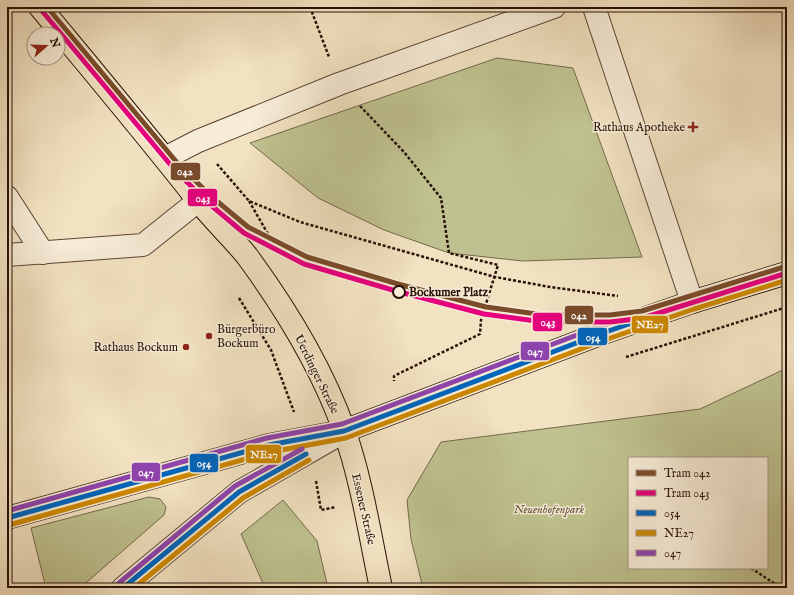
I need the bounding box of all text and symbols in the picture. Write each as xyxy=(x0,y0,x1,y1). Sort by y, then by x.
north arrow xyxy=(26,26,66,66)
text: N xyxy=(46,35,63,50)
place label: Rathaus Apotheke xyxy=(593,120,685,136)
marker: Rathaus Apotheke xyxy=(688,122,698,132)
line badge: 042 xyxy=(170,162,201,181)
text: 042 xyxy=(177,165,194,179)
line badge: 043 xyxy=(187,188,218,207)
text: 043 xyxy=(196,192,210,206)
marker: Bockumer Platz xyxy=(392,285,406,299)
place label: Bockumer Platz xyxy=(409,285,488,300)
line badge: 042 xyxy=(564,305,594,325)
text: 042 xyxy=(571,309,588,323)
line badge: 043 xyxy=(532,312,563,332)
line badge: NE27 xyxy=(631,315,669,334)
text: 043 xyxy=(541,316,555,330)
text: NE27 xyxy=(635,318,664,332)
place label: Bürgerbüro Bockum xyxy=(217,322,276,351)
line badge: 054 xyxy=(577,327,608,346)
marker: Bürgerbüro Bockum xyxy=(204,331,214,341)
text: 054 xyxy=(586,331,601,345)
street label: Uerdinger Straße xyxy=(291,332,342,417)
place label: Rathaus Bockum xyxy=(94,340,178,355)
line badge: 047 xyxy=(520,341,550,361)
marker: Rathaus Bockum xyxy=(181,342,191,352)
text: 047 xyxy=(527,345,543,359)
line badge: NE27 xyxy=(245,444,282,464)
text: NE27 xyxy=(249,448,278,462)
line badge: 054 xyxy=(189,453,219,473)
text: 054 xyxy=(197,457,212,471)
legend xyxy=(628,457,768,569)
line badge: 047 xyxy=(131,462,161,482)
text: 047 xyxy=(138,466,154,480)
text: Tram 042 xyxy=(664,466,711,481)
street label: Essener Straße xyxy=(348,472,379,547)
text: Tram 043 xyxy=(664,486,710,501)
park label: Neuenhofenpark xyxy=(514,502,584,517)
text: 054 xyxy=(664,506,680,521)
text: NE27 xyxy=(664,526,694,541)
text: 047 xyxy=(664,546,681,561)

